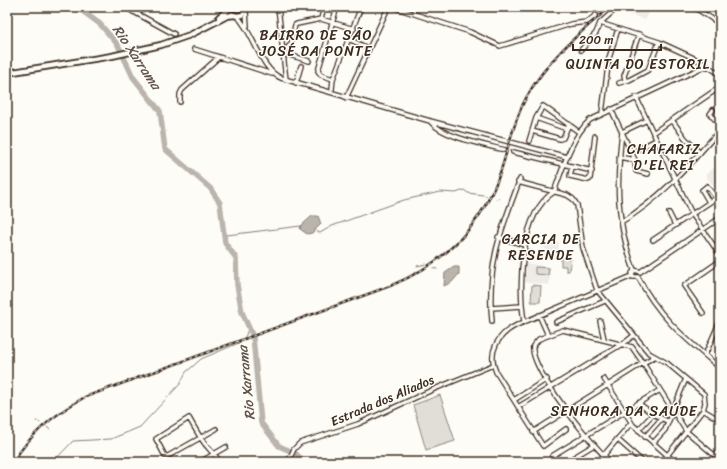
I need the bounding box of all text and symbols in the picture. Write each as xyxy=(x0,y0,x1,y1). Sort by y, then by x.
water label: Rio Xarrama xyxy=(105,19,169,97)
district label: BAIRRO DE SÃO JOSÉ DA PONTE xyxy=(259,23,373,64)
scale bar xyxy=(573,26,661,52)
text: 200 m xyxy=(579,29,613,51)
district label: QUINTA DO ESTORIL xyxy=(566,52,710,77)
district label: CHAFARIZ D'EL REI xyxy=(627,137,701,178)
district label: GARCIA DE RESENDE xyxy=(502,227,581,268)
water label: Rio Xarrama xyxy=(230,343,263,421)
street label: Estrada dos Aliados xyxy=(327,368,438,433)
district label: SENHORA DA SAÚDE xyxy=(550,399,698,424)

